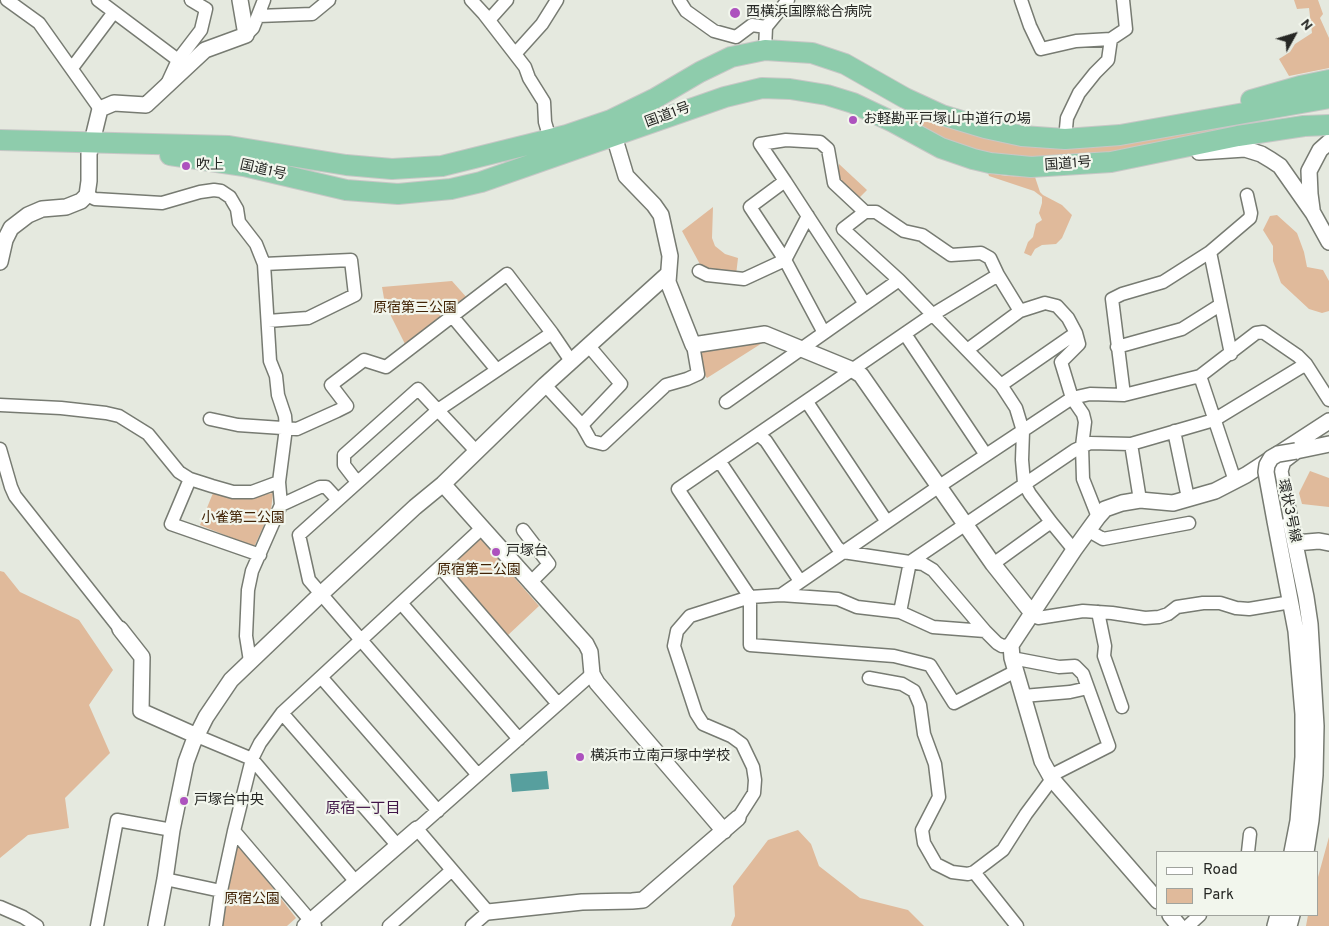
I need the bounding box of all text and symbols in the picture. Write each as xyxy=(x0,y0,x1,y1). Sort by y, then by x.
place label: 西横浜国際総合病院 xyxy=(746,5,872,21)
marker: 西横浜国際総合病院 xyxy=(728,6,742,20)
north arrow xyxy=(1269,10,1319,60)
text: N xyxy=(1296,16,1316,35)
street label: 国道1号 xyxy=(643,100,693,132)
place label: お軽勘平戸塚山中道行の場 xyxy=(863,112,1031,128)
marker: お軽勘平戸塚山中道行の場 xyxy=(847,114,859,126)
street label: 国道1号 xyxy=(1044,155,1092,175)
place label: 吹上 xyxy=(196,158,224,174)
street label: 国道1号 xyxy=(238,158,288,184)
marker: 吹上 xyxy=(180,160,192,172)
park label: 原宿第三公園 xyxy=(373,301,457,317)
street label: 環状3号線 xyxy=(1273,478,1303,544)
park label: 小雀第二公園 xyxy=(201,511,285,527)
place label: 戸塚台 xyxy=(506,544,548,560)
marker: 戸塚台 xyxy=(490,546,502,558)
park label: 原宿第二公園 xyxy=(437,563,521,579)
place label: 横浜市立南戸塚中学校 xyxy=(590,749,730,765)
marker: 横浜市立南戸塚中学校 xyxy=(574,751,586,763)
place label: 戸塚台中央 xyxy=(194,793,264,809)
marker: 戸塚台中央 xyxy=(178,795,190,807)
district label: 原宿一丁目 xyxy=(326,801,400,819)
legend xyxy=(1156,851,1319,916)
text: Road xyxy=(1203,861,1238,880)
text: Park xyxy=(1203,886,1234,905)
park label: 原宿公園 xyxy=(224,892,280,908)

